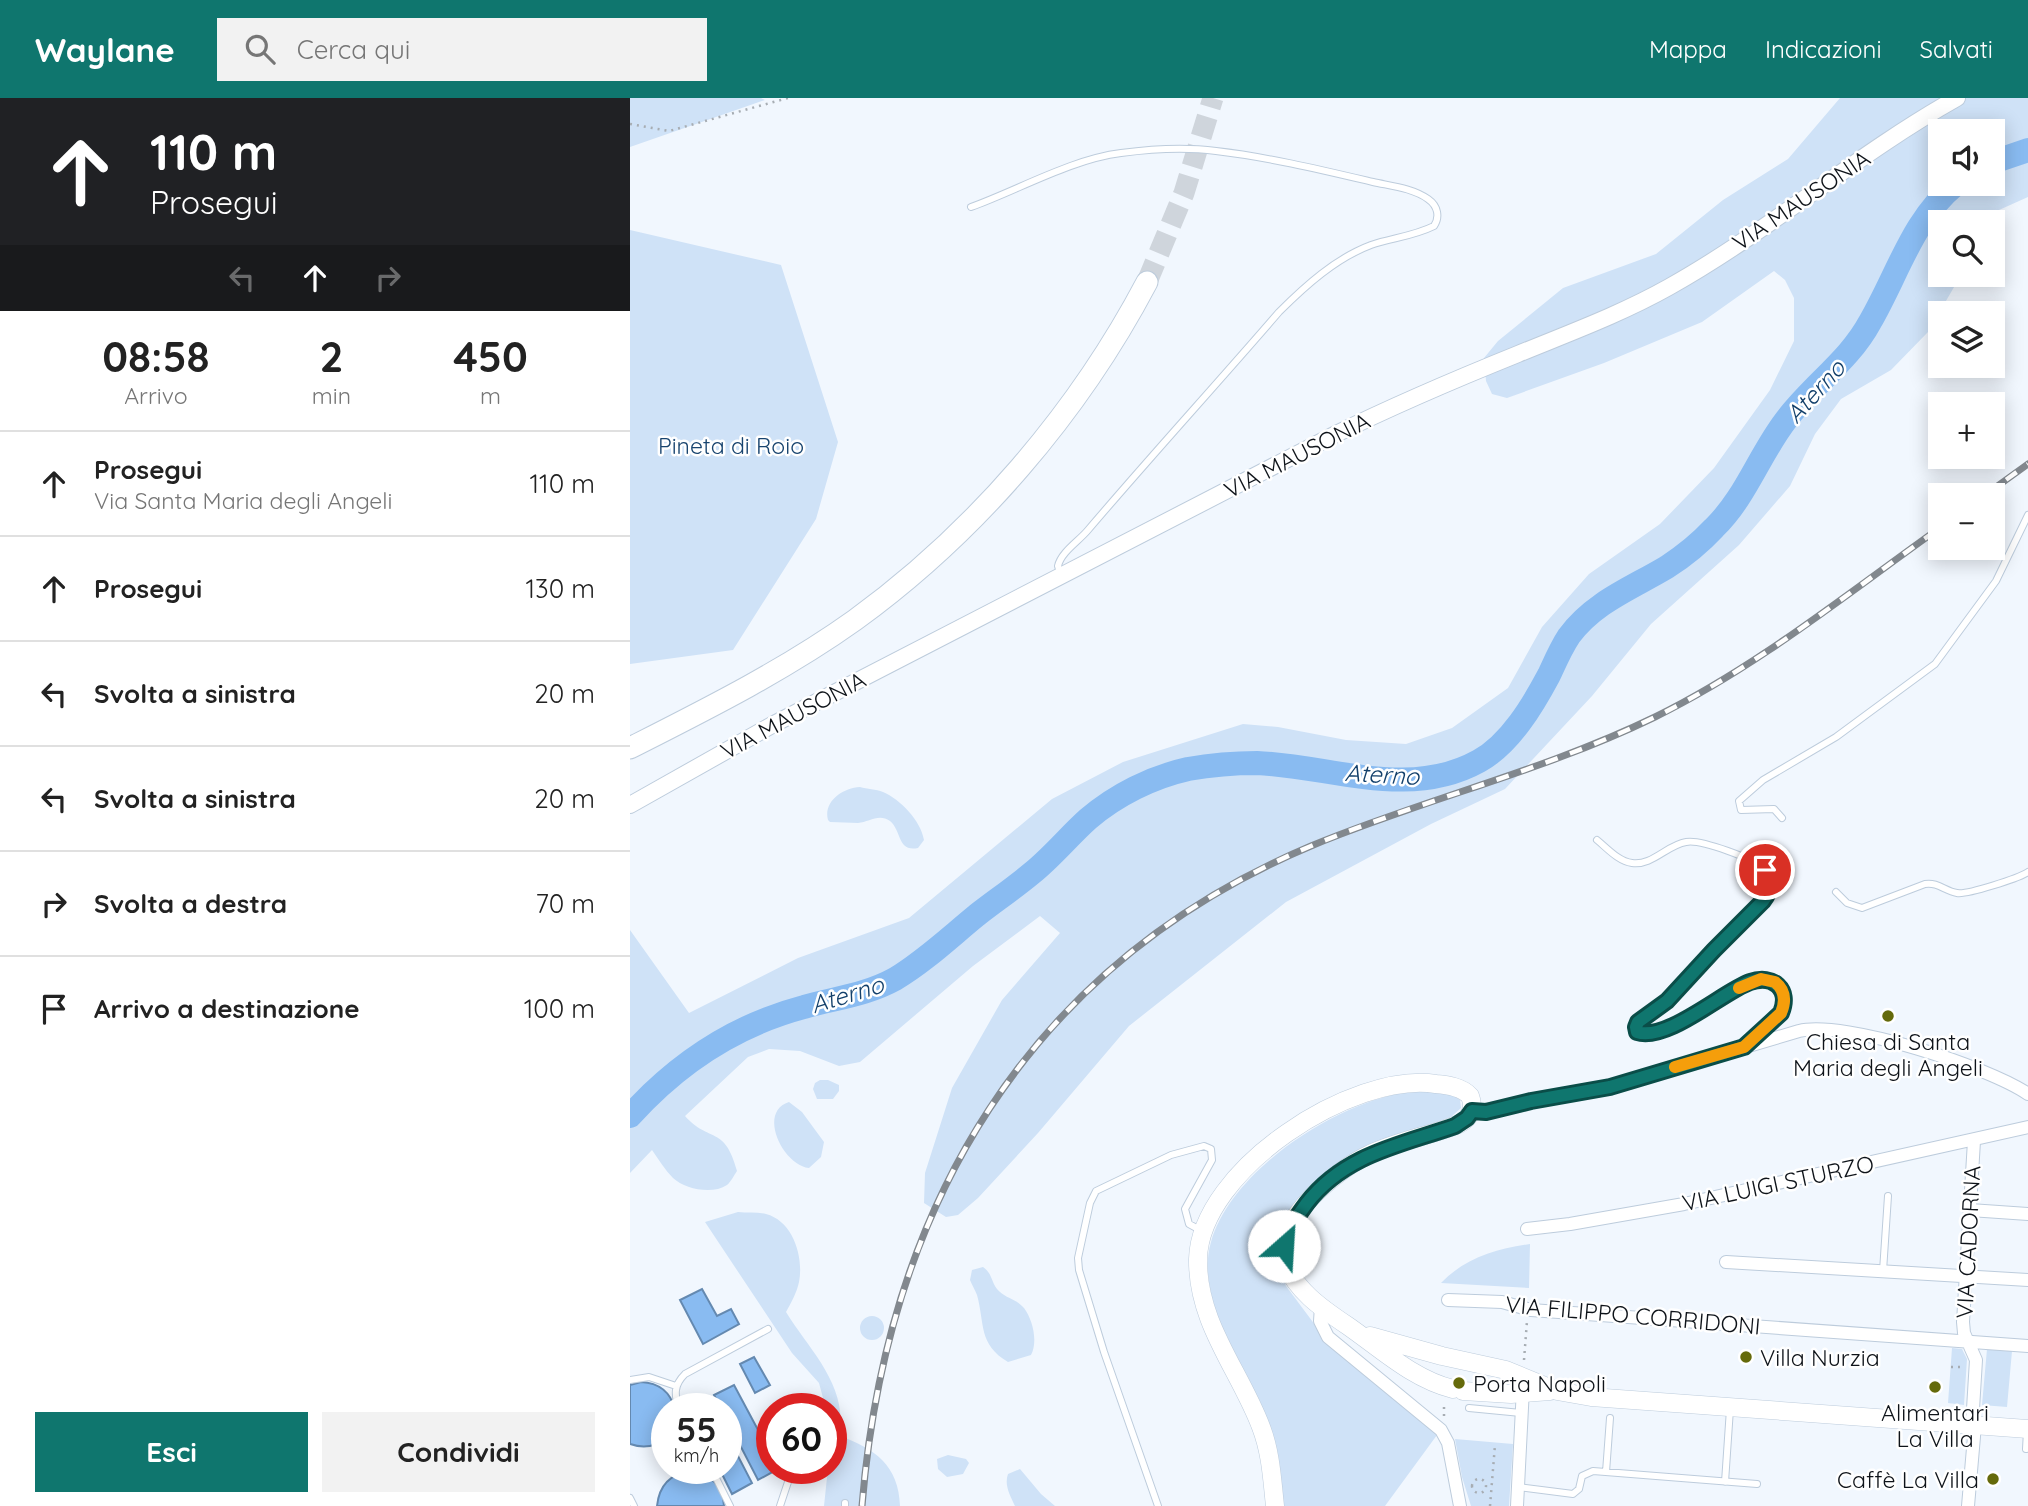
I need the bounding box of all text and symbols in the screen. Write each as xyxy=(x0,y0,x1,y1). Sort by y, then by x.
search box xyxy=(217,18,707,81)
text: Waylane xyxy=(35,29,175,70)
icon: search xyxy=(241,30,279,68)
text: Cerca qui xyxy=(297,33,410,66)
text: Mappa xyxy=(1649,34,1727,64)
text: Indicazioni xyxy=(1765,34,1882,64)
text: Salvati xyxy=(1920,34,1993,64)
map controls xyxy=(1928,119,2005,560)
button: sound xyxy=(1928,119,2005,196)
text: 110 m xyxy=(150,121,277,182)
icon: ahead xyxy=(35,126,126,217)
street label: VIA MAUSONIA xyxy=(1727,143,1876,257)
text: Prosegui xyxy=(150,182,278,222)
button: search xyxy=(1928,210,2005,287)
icon: left xyxy=(223,259,261,297)
icon: ahead xyxy=(296,259,334,297)
icon: right xyxy=(369,259,407,297)
button: layers xyxy=(1928,301,2005,378)
text: 08:58 xyxy=(102,330,210,383)
text: 2 xyxy=(319,330,343,383)
text: 450 xyxy=(453,330,528,383)
water label: Aterno xyxy=(1779,352,1852,429)
text: Arrivo xyxy=(124,381,188,410)
text: min xyxy=(312,381,351,410)
text: m xyxy=(480,381,501,410)
button: + xyxy=(1928,392,2005,469)
street label: VIA MAUSONIA xyxy=(1219,406,1375,504)
park label: Pineta di Roio xyxy=(658,431,804,460)
text: Prosegui xyxy=(94,453,202,486)
icon: ahead xyxy=(35,465,73,503)
text: 110 m xyxy=(529,467,595,500)
button: − xyxy=(1928,483,2005,560)
text: Via Santa Maria degli Angeli xyxy=(94,486,393,515)
icon: ahead xyxy=(35,570,73,608)
text: Prosegui xyxy=(94,572,202,605)
text: 130 m xyxy=(525,572,595,605)
street label: VIA MAUSONIA xyxy=(716,665,871,765)
icon: left xyxy=(35,675,73,713)
text: Svolta a sinistra xyxy=(94,677,296,710)
text: 20 m xyxy=(534,677,595,710)
water label: Aterno xyxy=(1344,757,1422,791)
icon: left xyxy=(35,780,73,818)
text: Svolta a sinistra xyxy=(94,782,296,815)
text: 20 m xyxy=(534,782,595,815)
pin xyxy=(1735,840,1795,900)
icon: arrive xyxy=(1746,851,1784,889)
icon: right xyxy=(35,885,73,923)
text: Svolta a destra xyxy=(94,887,287,920)
text: 70 m xyxy=(535,887,595,920)
water label: Aterno xyxy=(807,968,888,1019)
icon: arrive xyxy=(35,990,73,1028)
text: Arrivo a destinazione xyxy=(94,992,360,1025)
text: 100 m xyxy=(524,992,595,1025)
marker: Chiesa di Santa Maria degli Angeli xyxy=(1880,1008,1896,1024)
place label: Chiesa di Santa Maria degli Angeli xyxy=(1793,1027,1983,1082)
street label: VIA LUIGI STURZO xyxy=(1680,1149,1876,1217)
street label: VIA CADORNA xyxy=(1950,1165,1986,1319)
position arrow xyxy=(1247,1209,1321,1283)
street label: VIA FILIPPO CORRIDONI xyxy=(1504,1289,1762,1341)
place label: Villa Nurzia xyxy=(1760,1343,1880,1372)
marker: Villa Nurzia xyxy=(1738,1349,1754,1365)
place label: Porta Napoli xyxy=(1473,1369,1606,1398)
marker: Porta Napoli xyxy=(1451,1375,1467,1391)
marker: Alimentari La Villa xyxy=(1927,1379,1943,1395)
speed limit sign: 60 xyxy=(756,1393,847,1484)
place label: Alimentari La Villa xyxy=(1881,1398,1989,1453)
text: 55 xyxy=(676,1407,717,1451)
button: Esci xyxy=(35,1412,308,1492)
button: Condividi xyxy=(322,1412,595,1492)
text: km/h xyxy=(674,1444,719,1467)
place label: Caffè La Villa xyxy=(1837,1465,1979,1494)
marker: Caffè La Villa xyxy=(1985,1471,2001,1487)

